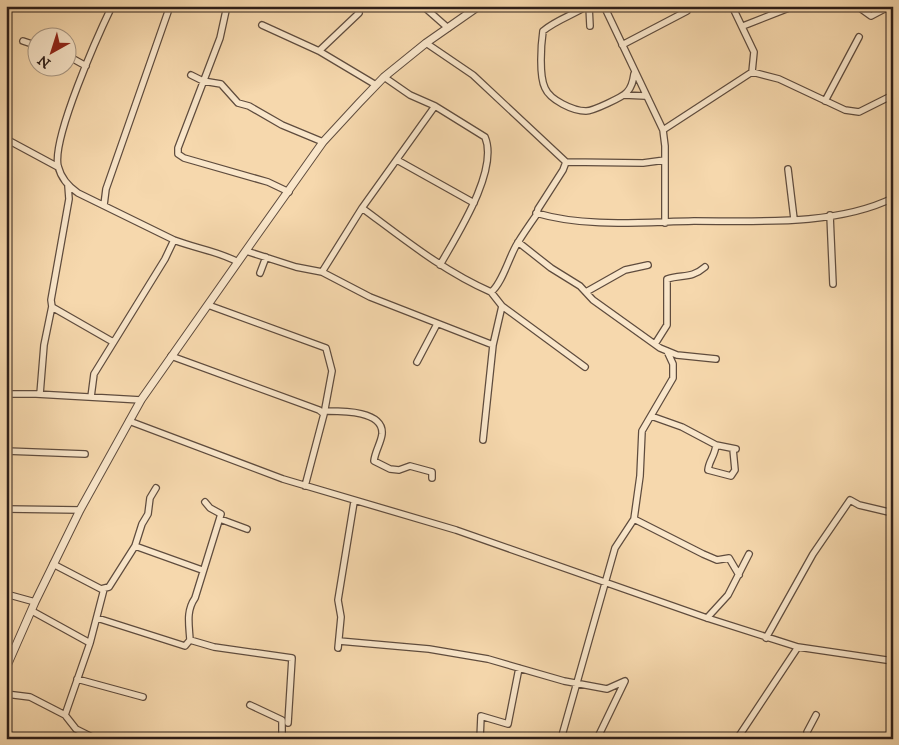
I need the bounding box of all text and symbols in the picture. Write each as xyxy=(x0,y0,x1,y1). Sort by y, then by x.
north arrow xyxy=(28,28,78,78)
text: N xyxy=(34,50,55,72)

